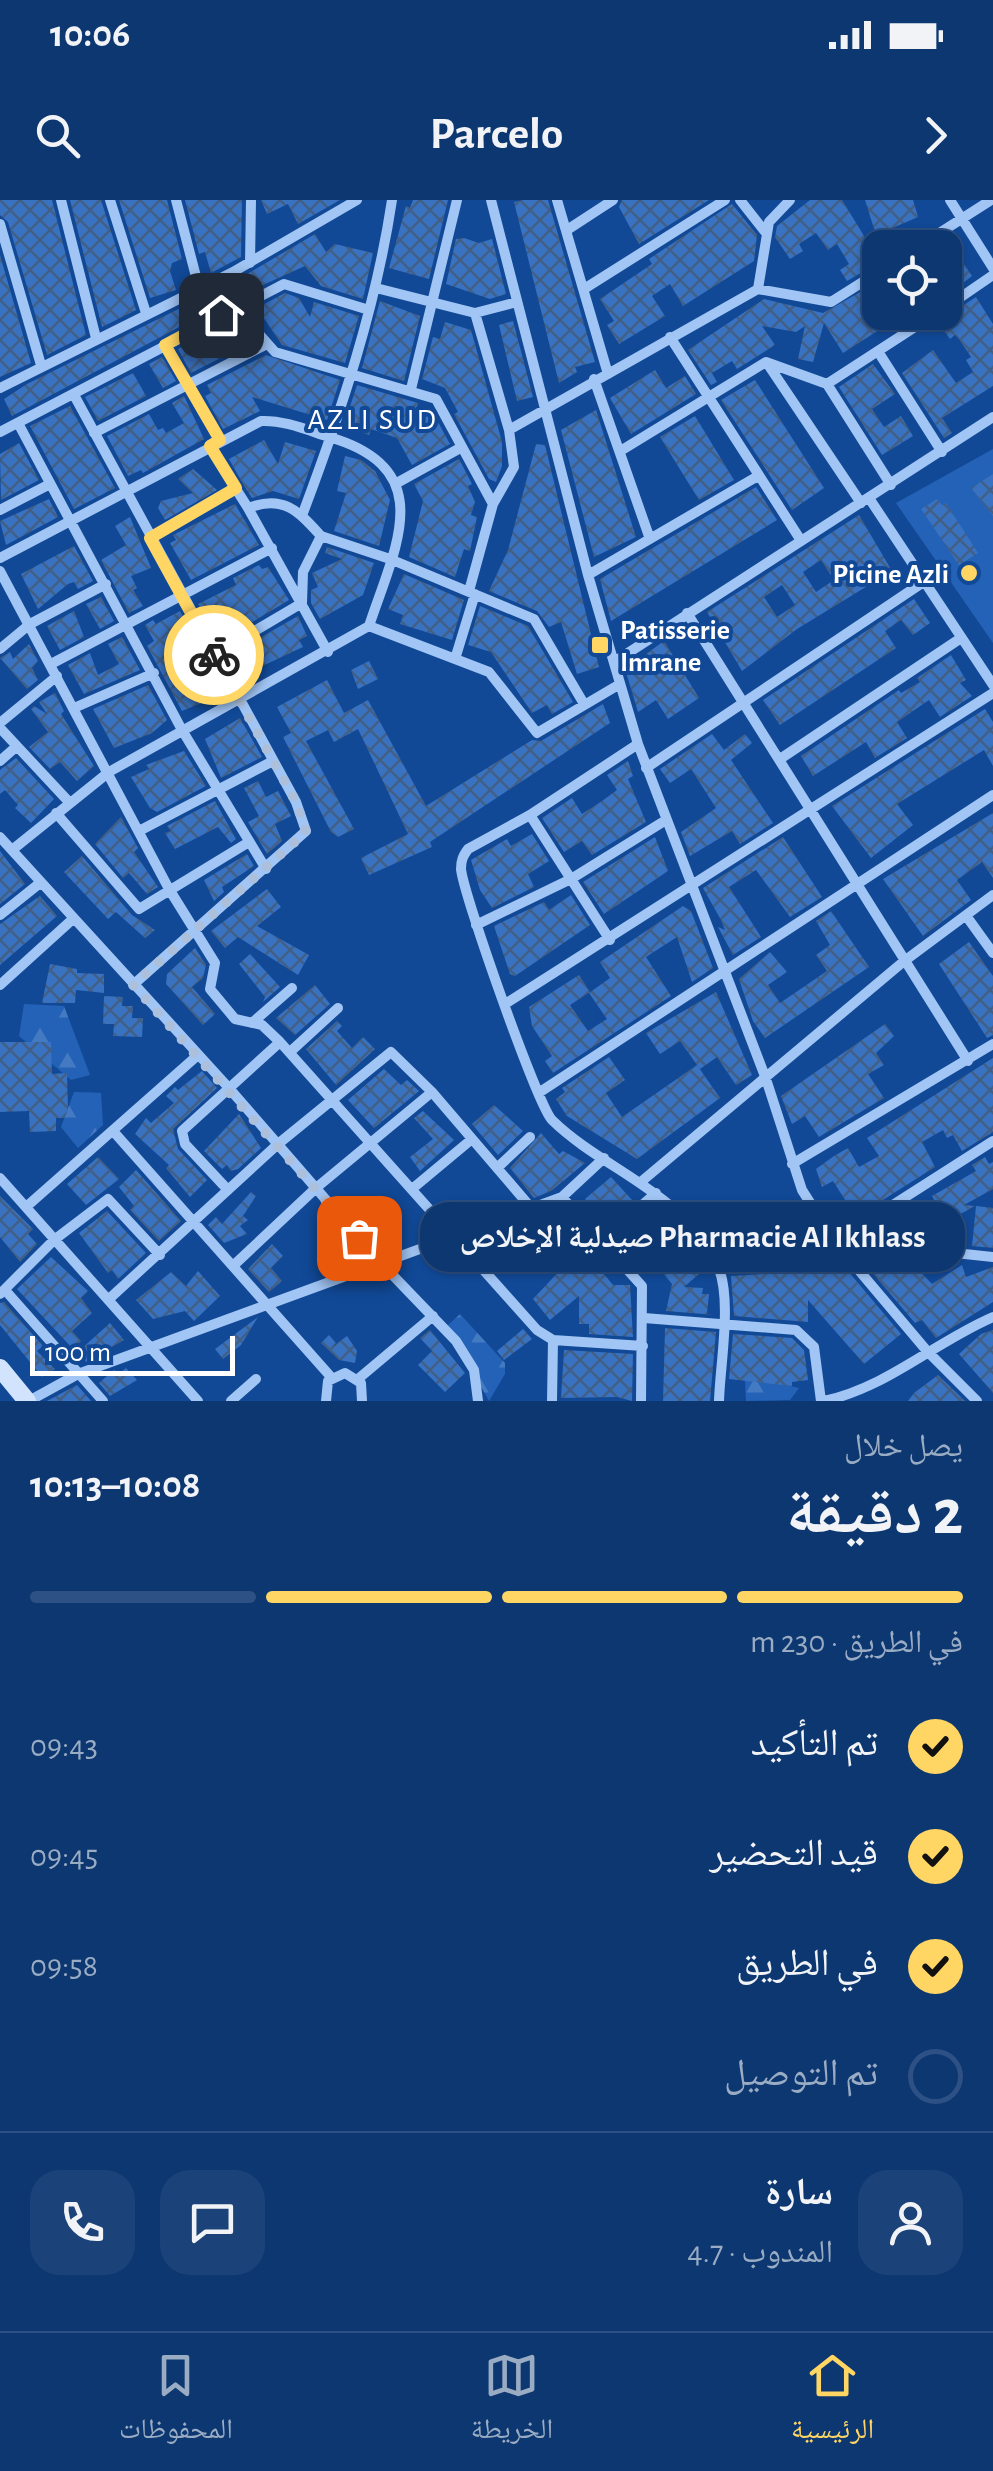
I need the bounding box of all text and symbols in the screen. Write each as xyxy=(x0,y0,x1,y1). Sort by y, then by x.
text: 10:06 xyxy=(50,16,130,54)
icon: search xyxy=(30,108,85,163)
icon: forward xyxy=(908,108,963,163)
text: Parcelo xyxy=(430,112,563,157)
map controls xyxy=(862,230,962,330)
button: locate xyxy=(862,230,962,330)
pin xyxy=(179,273,264,358)
icon: home xyxy=(194,288,249,343)
district label: AZLI SUD xyxy=(308,405,438,435)
place label: Picine Azli xyxy=(833,561,949,589)
marker: Picine Azli xyxy=(958,562,980,584)
courier xyxy=(164,605,264,705)
place label: Patisserie Imrane xyxy=(620,617,730,677)
icon: bike xyxy=(187,628,242,683)
marker: Patisserie Imrane xyxy=(589,634,611,656)
pin xyxy=(317,1196,402,1281)
callout: Pharmacie Al Ikhlass صيدلية الإخلاص xyxy=(419,1203,964,1273)
icon: bag xyxy=(332,1211,387,1266)
text: Pharmacie Al Ikhlass صيدلية الإخلاص xyxy=(459,1221,926,1253)
scale bar xyxy=(30,1331,235,1376)
text: 100 m xyxy=(45,1339,111,1367)
text: يصل خلال xyxy=(844,1430,963,1462)
text: 10:08–10:13 xyxy=(30,1467,201,1505)
text: 2 دقيقة xyxy=(786,1481,963,1546)
text: في الطريق · 230 m xyxy=(750,1626,963,1658)
icon: check xyxy=(908,1719,963,1774)
text: تم التأكيد xyxy=(751,1725,878,1763)
text: 09:43 xyxy=(30,1730,98,1762)
icon: check xyxy=(908,1829,963,1884)
text: قيد التحضير xyxy=(709,1835,878,1873)
text: 09:45 xyxy=(30,1840,98,1872)
icon: check xyxy=(908,1939,963,1994)
text: في الطريق xyxy=(736,1945,878,1983)
text: 09:58 xyxy=(30,1950,98,1982)
text: تم التوصيل xyxy=(724,2055,878,2093)
button: phone xyxy=(30,2170,135,2275)
button: chat xyxy=(160,2170,265,2275)
button: person xyxy=(858,2170,963,2275)
text: سارة xyxy=(765,2174,833,2212)
text: المندوب · 4.7 xyxy=(687,2236,833,2268)
tab: المحفوظات xyxy=(119,2348,233,2456)
tab: الخريطة xyxy=(471,2348,553,2456)
tab: الرئيسية xyxy=(791,2348,874,2456)

